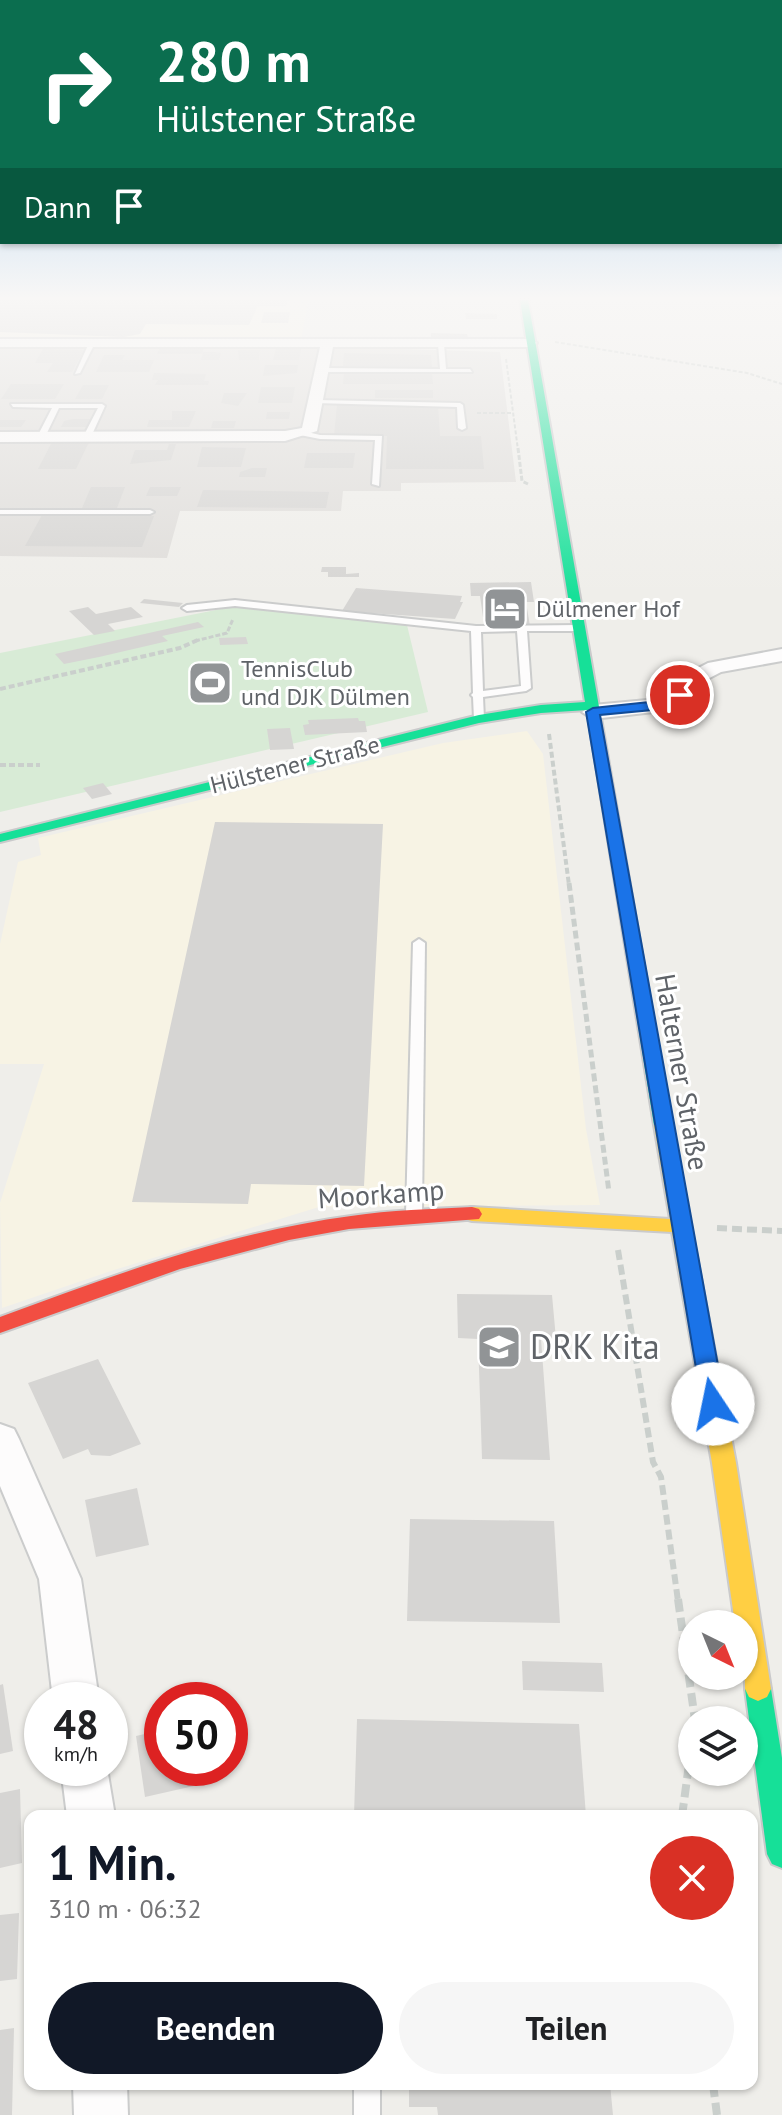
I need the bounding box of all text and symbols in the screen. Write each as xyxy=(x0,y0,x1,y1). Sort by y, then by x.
text: 280 m xyxy=(156,25,311,97)
icon: right xyxy=(24,32,128,136)
text: Hülstener Straße xyxy=(156,95,416,142)
icon: arrive xyxy=(107,184,151,228)
text: Dann xyxy=(24,187,91,226)
hotel icon: Dülmener Hof xyxy=(481,585,529,633)
place label: Dülmener Hof xyxy=(536,593,681,624)
place label: TennisClub und DJK Dülmen xyxy=(241,653,410,712)
sports icon: TennisClub und DJK Dülmen xyxy=(186,659,234,707)
pin xyxy=(646,661,714,729)
icon: arrive xyxy=(658,673,702,717)
street label: Hülstener Straße xyxy=(207,728,383,801)
street label: Halterner Straße xyxy=(647,971,718,1173)
street label: Moorkamp xyxy=(316,1171,446,1216)
school or university icon: DRK Kita xyxy=(475,1323,523,1371)
place label: DRK Kita xyxy=(530,1324,660,1368)
position arrow xyxy=(671,1362,755,1446)
north arrow xyxy=(678,1610,758,1690)
map controls xyxy=(678,1610,758,1786)
speed limit sign: 50 xyxy=(144,1682,248,1786)
text: 48 xyxy=(53,1698,99,1750)
button: layers xyxy=(678,1706,758,1786)
text: km/h xyxy=(54,1741,98,1767)
text: 1 Min. xyxy=(48,1831,177,1893)
button: close xyxy=(650,1836,734,1920)
text: 310 m · 06:32 xyxy=(48,1892,202,1925)
button: Beenden xyxy=(48,1982,383,2074)
button: Teilen xyxy=(399,1982,734,2074)

